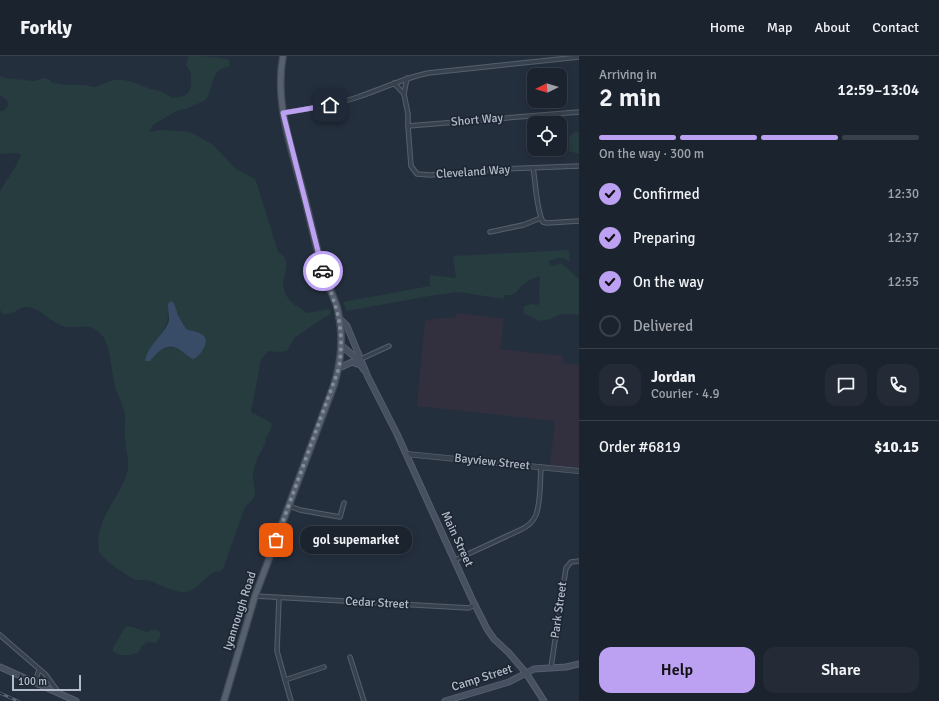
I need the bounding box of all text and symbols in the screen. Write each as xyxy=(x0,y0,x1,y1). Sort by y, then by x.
text: Forkly xyxy=(20,16,72,40)
text: Home xyxy=(710,19,745,36)
text: Map xyxy=(767,19,792,36)
text: About xyxy=(814,19,850,36)
text: Contact xyxy=(872,19,919,36)
text: Arriving in xyxy=(599,67,657,83)
north arrow xyxy=(527,68,567,108)
map controls xyxy=(527,68,567,156)
text: 12:59–13:04 xyxy=(838,81,919,99)
text: 2 min xyxy=(599,82,661,114)
pin xyxy=(313,88,347,122)
icon: home xyxy=(319,94,341,116)
street label: Short Way xyxy=(450,110,504,130)
button: locate xyxy=(527,116,567,156)
text: On the way · 300 m xyxy=(599,146,704,162)
street label: Cleveland Way xyxy=(435,162,511,182)
icon: check xyxy=(599,183,621,205)
text: Confirmed xyxy=(633,185,700,203)
text: 12:30 xyxy=(887,186,919,202)
icon: check xyxy=(599,227,621,249)
text: Preparing xyxy=(633,229,696,247)
text: 12:37 xyxy=(887,230,919,246)
courier xyxy=(303,251,343,291)
icon: car xyxy=(312,260,334,282)
icon: check xyxy=(599,271,621,293)
text: On the way xyxy=(633,273,704,291)
text: 12:55 xyxy=(887,274,919,290)
text: Delivered xyxy=(633,317,693,335)
button: person xyxy=(599,364,641,406)
button: chat xyxy=(825,364,867,406)
button: phone xyxy=(877,364,919,406)
text: Jordan xyxy=(651,368,696,386)
text: Courier · 4.9 xyxy=(651,386,720,402)
text: Order #6819 xyxy=(599,438,681,456)
text: $10.15 xyxy=(874,438,919,456)
street label: Bayview Street xyxy=(454,451,530,473)
street label: Main Street xyxy=(438,509,476,569)
pin xyxy=(259,523,293,557)
callout: gol supemarket xyxy=(300,526,412,554)
icon: bag xyxy=(265,529,287,551)
text: gol supemarket xyxy=(313,532,399,548)
street label: Iyannough Road xyxy=(220,570,260,652)
street label: Park Street xyxy=(548,581,570,639)
street label: Cedar Street xyxy=(345,594,409,612)
button: Help xyxy=(599,647,755,693)
button: Share xyxy=(763,647,919,693)
street label: Camp Street xyxy=(450,661,514,695)
scale bar xyxy=(12,673,81,692)
text: 100 m xyxy=(18,675,47,688)

